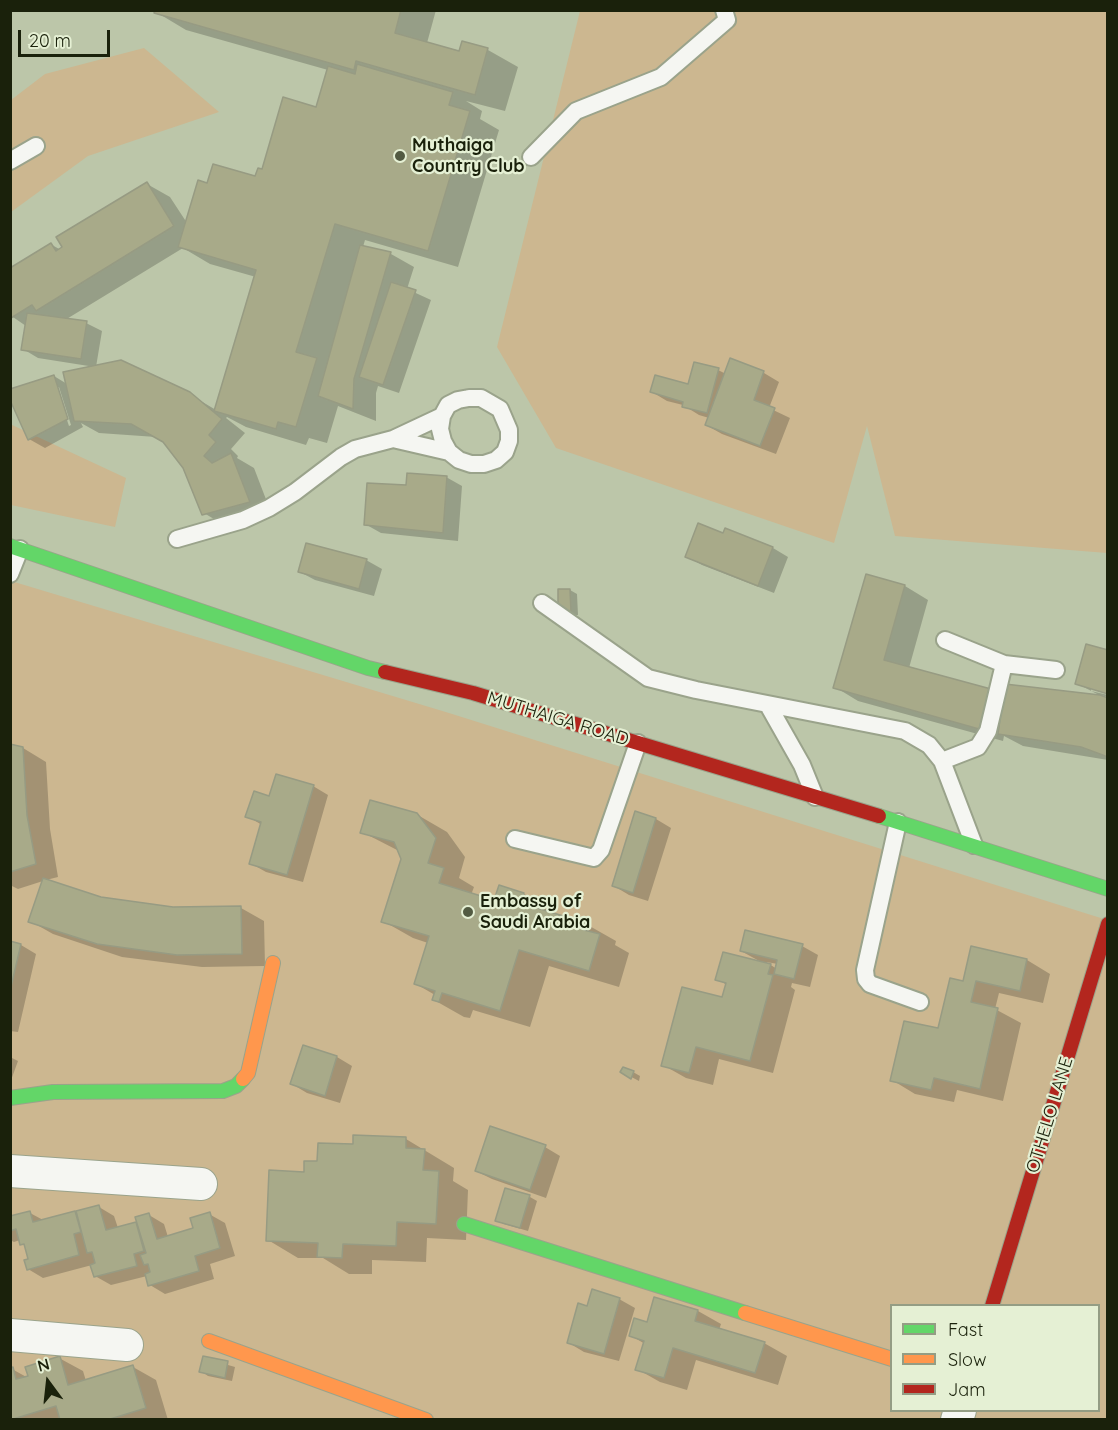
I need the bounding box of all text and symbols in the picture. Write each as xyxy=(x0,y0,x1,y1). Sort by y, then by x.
scale bar xyxy=(21,18,112,56)
text: 20 m xyxy=(29,29,71,52)
place label: Muthaiga Country Club xyxy=(412,135,525,178)
marker: Muthaiga Country Club xyxy=(393,149,407,163)
street label: MUTHAIGA ROAD xyxy=(485,687,631,751)
place label: Embassy of Saudi Arabia xyxy=(480,891,590,934)
marker: Embassy of Saudi Arabia xyxy=(461,905,475,919)
street label: OTHELO LANE xyxy=(1022,1054,1078,1176)
legend xyxy=(890,1304,1100,1412)
text: Fast xyxy=(948,1318,983,1341)
text: Slow xyxy=(948,1348,986,1371)
north arrow xyxy=(18,1352,78,1412)
text: N xyxy=(35,1353,52,1376)
text: Jam xyxy=(948,1378,986,1401)

